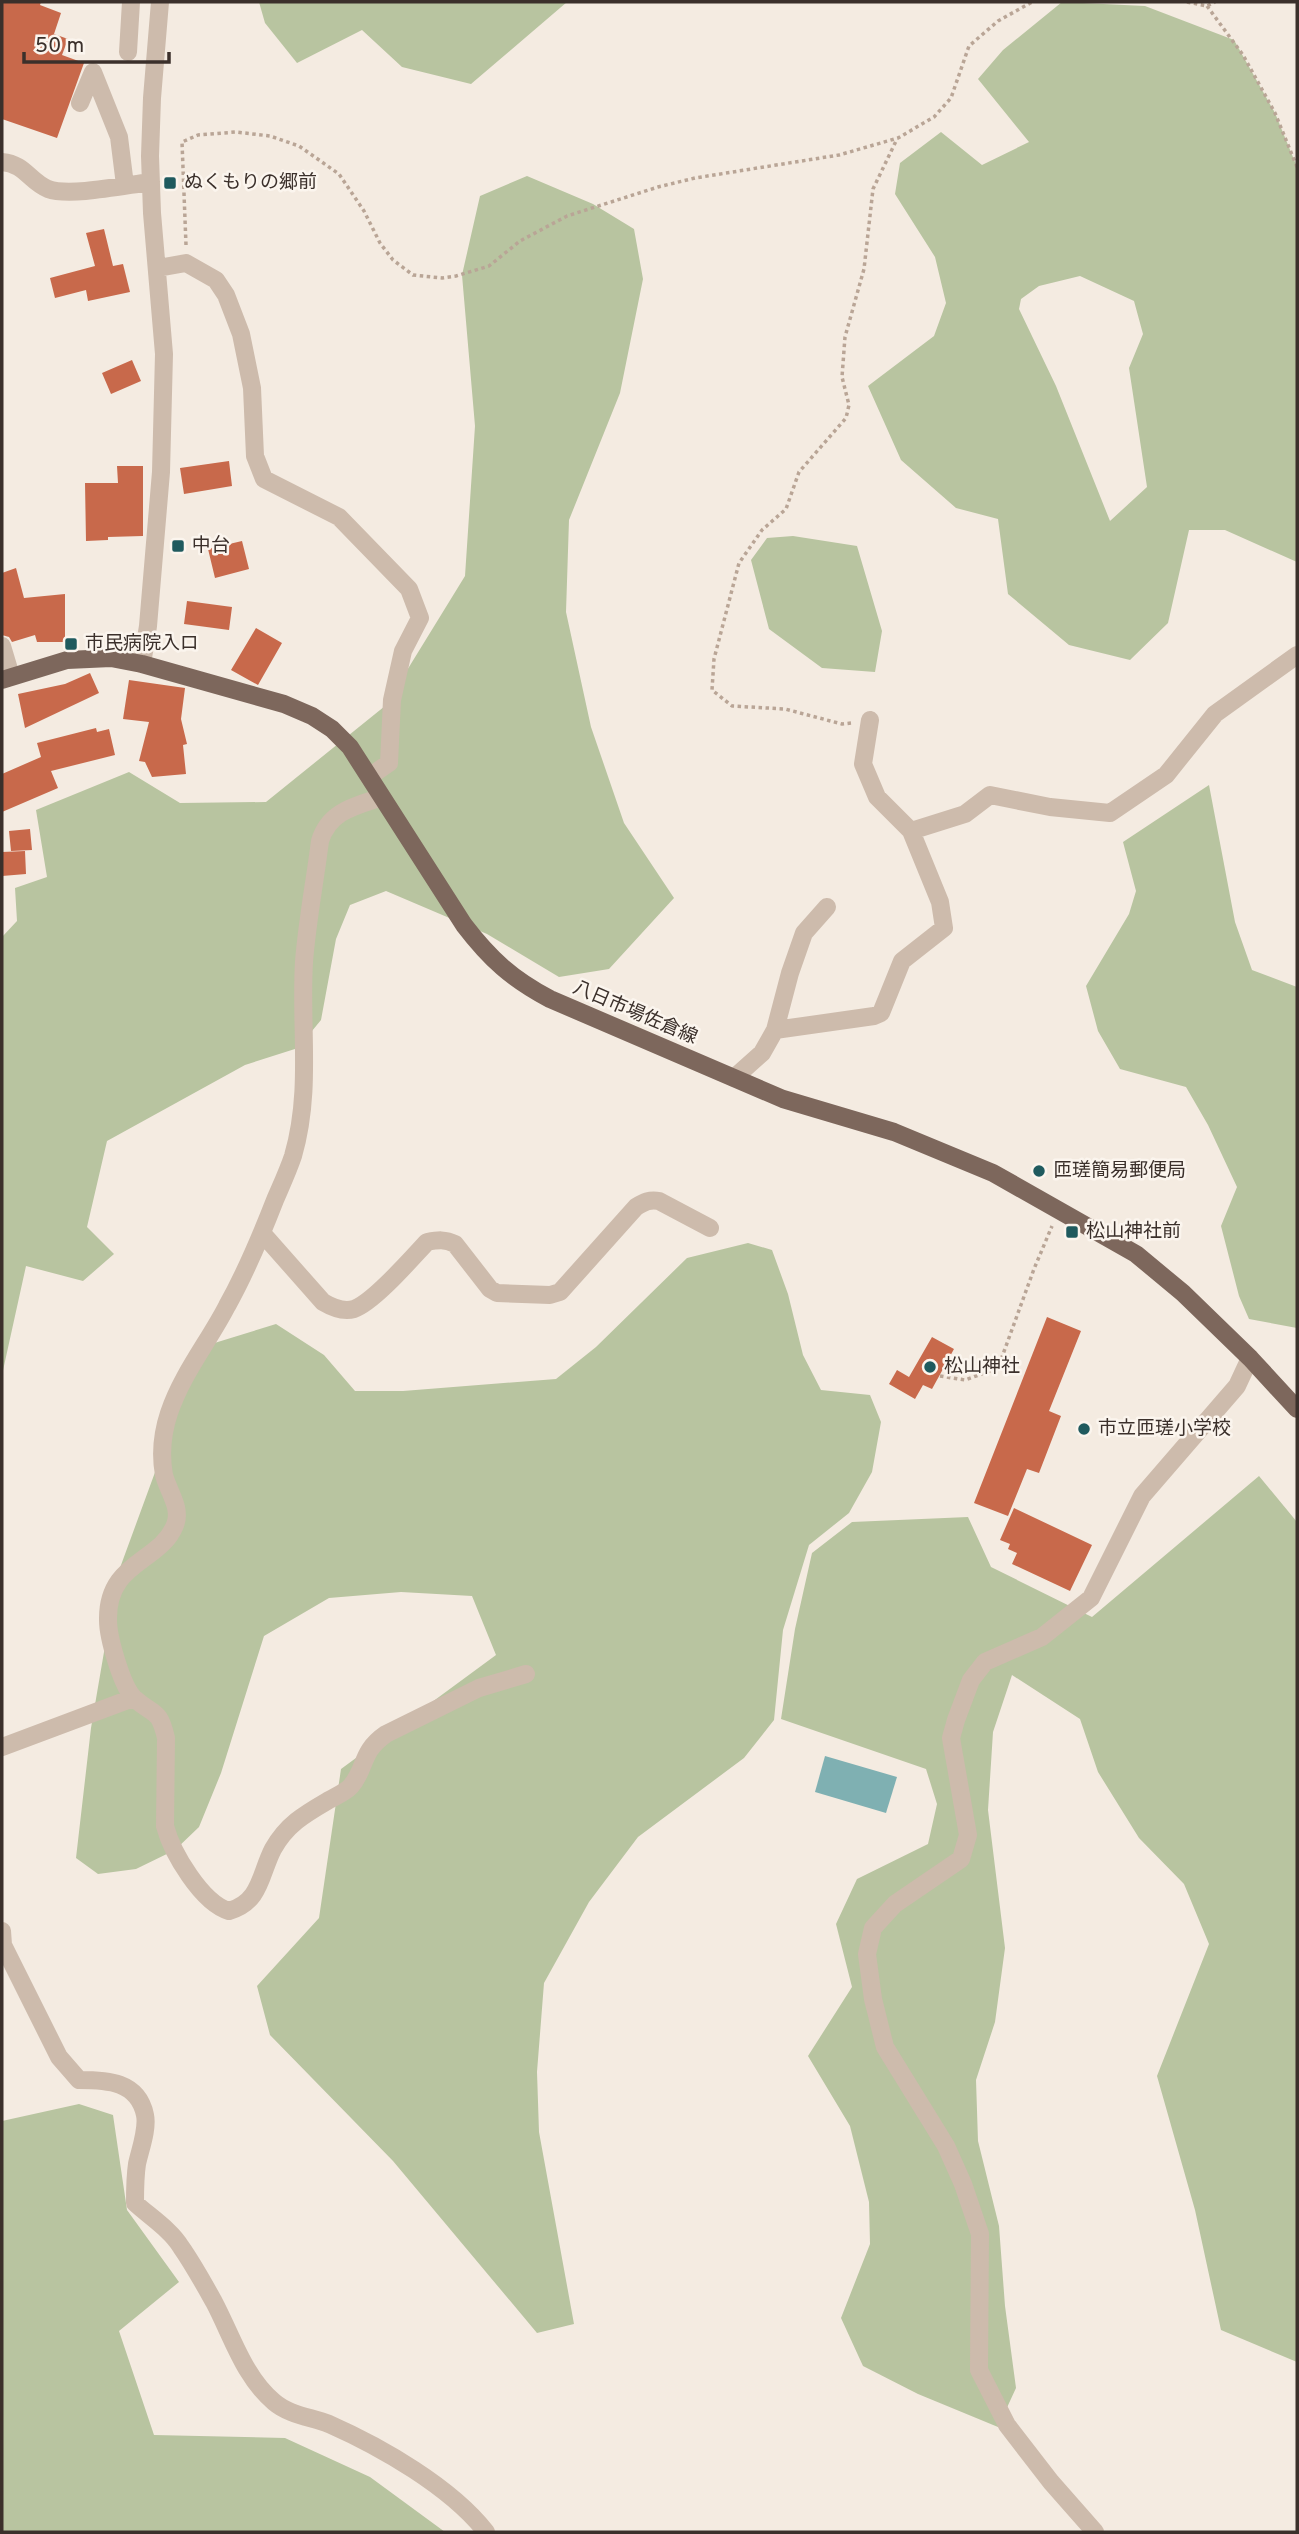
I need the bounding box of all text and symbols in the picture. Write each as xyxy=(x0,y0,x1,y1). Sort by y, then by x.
scale bar xyxy=(24,21,170,65)
text: 50 m xyxy=(35,33,84,60)
place label: ぬくもりの郷前 xyxy=(184,171,317,195)
marker: ぬくもりの郷前 xyxy=(162,175,178,191)
place label: 中台 xyxy=(192,534,230,558)
marker: 中台 xyxy=(170,538,186,554)
place label: 市民病院入ロ xyxy=(85,632,199,656)
marker: 市民病院入ロ xyxy=(63,636,79,652)
street label: 八日市場佐倉線 xyxy=(569,976,701,1050)
place label: 匝瑳簡易郵便局 xyxy=(1053,1159,1186,1183)
marker: 匝瑳簡易郵便局 xyxy=(1031,1163,1047,1179)
place label: 松山神社前 xyxy=(1086,1220,1181,1244)
marker: 松山神社前 xyxy=(1064,1224,1080,1240)
place label: 松山神社 xyxy=(944,1355,1020,1379)
marker: 松山神社 xyxy=(922,1359,938,1375)
place label: 市立匝瑳小学校 xyxy=(1098,1417,1231,1441)
marker: 市立匝瑳小学校 xyxy=(1076,1421,1092,1437)

